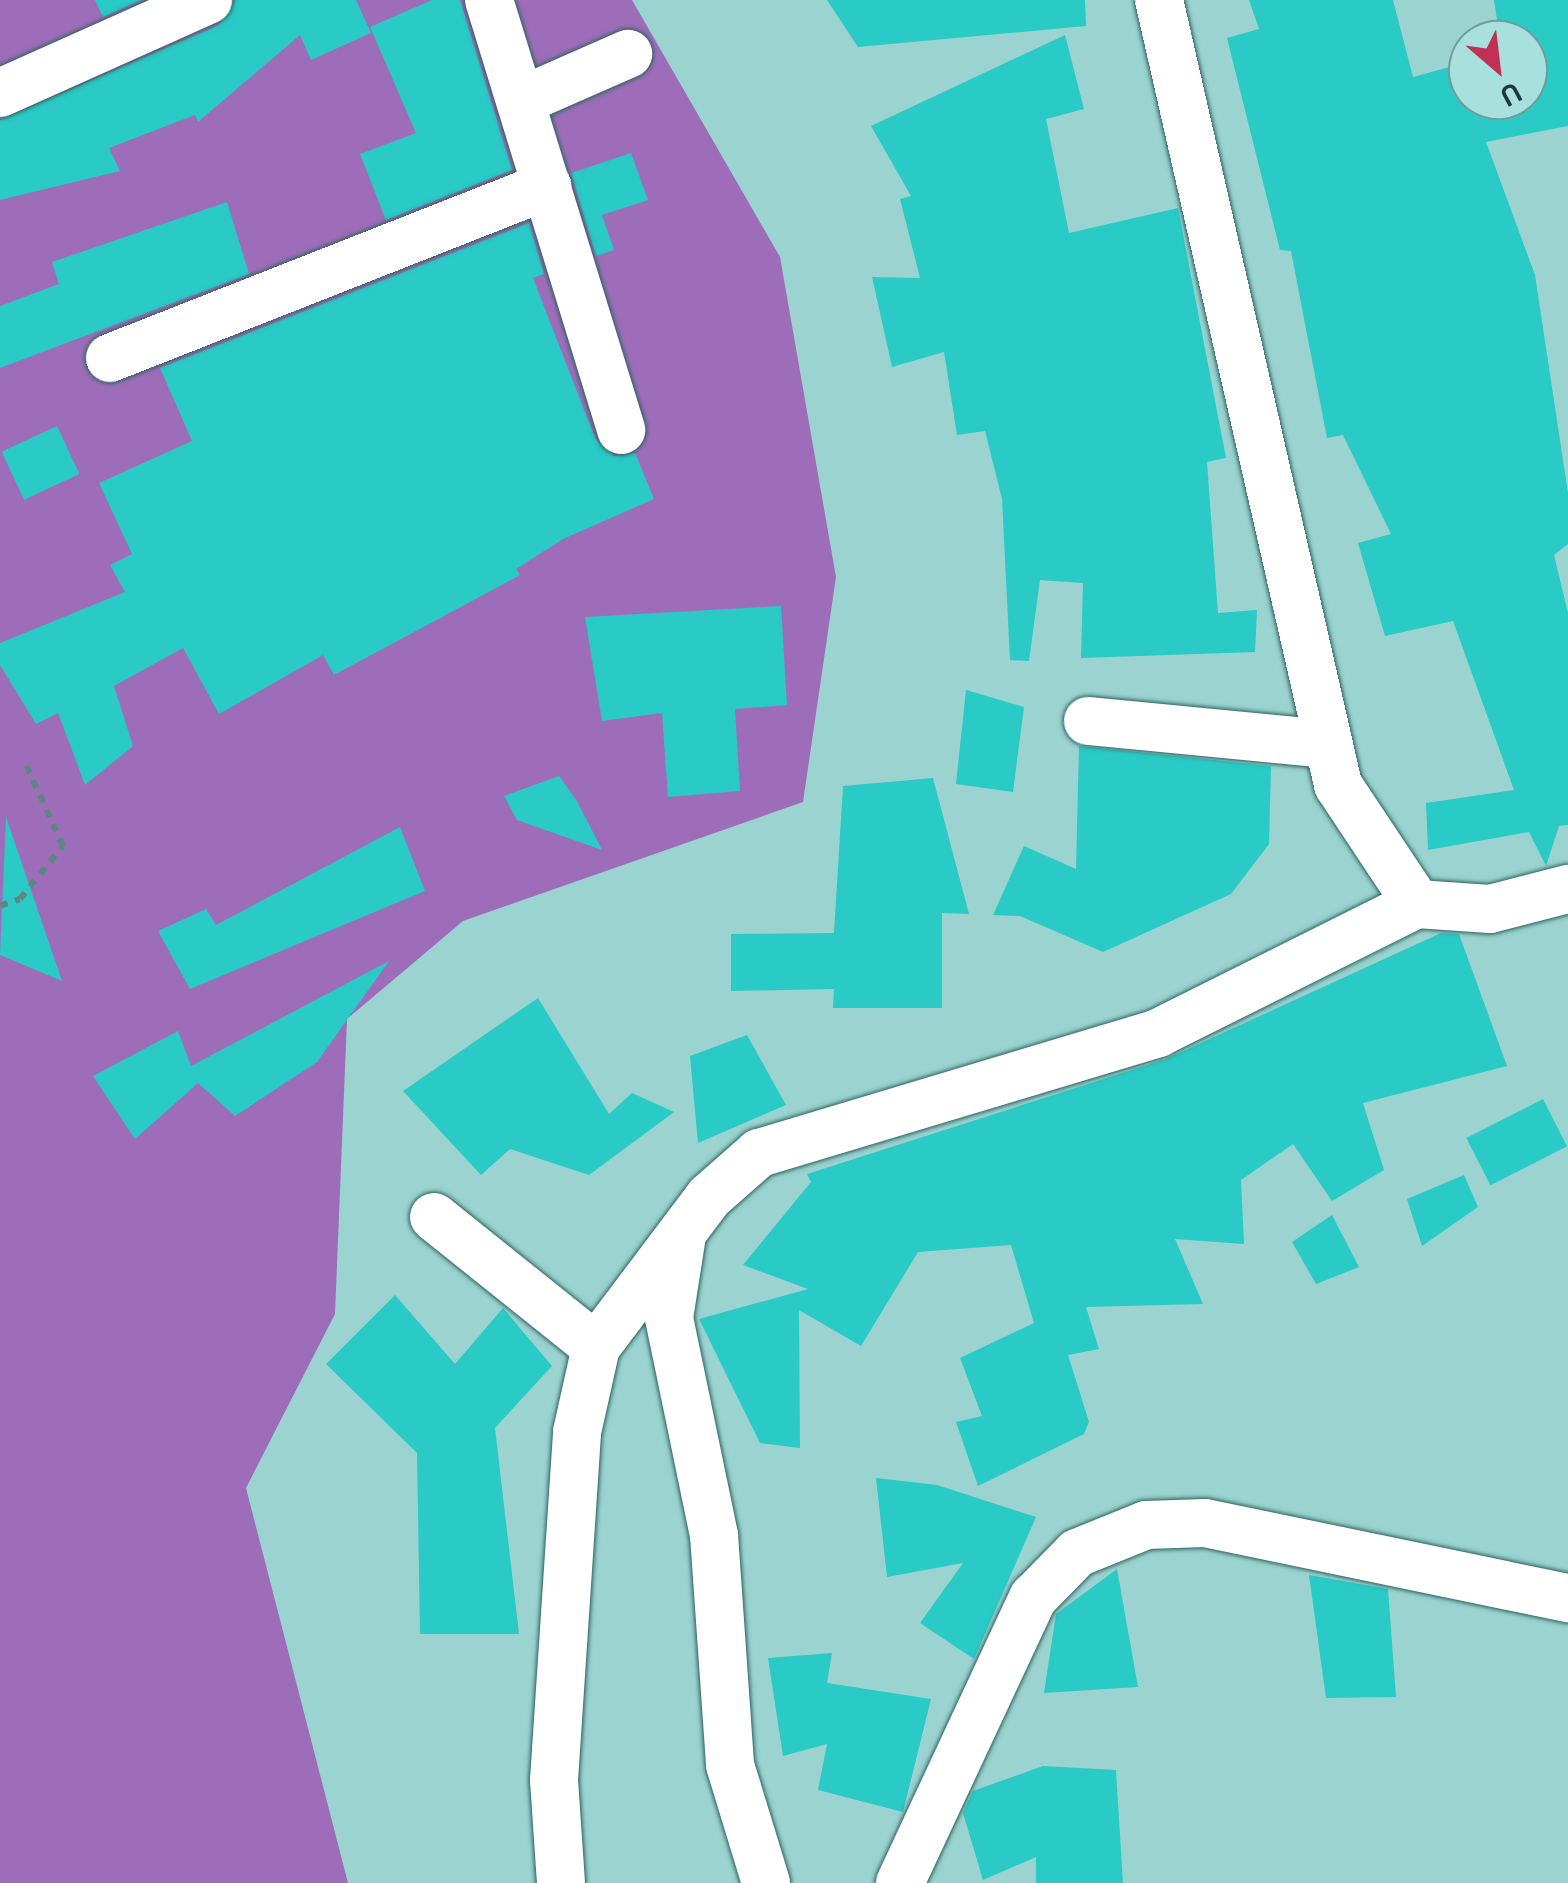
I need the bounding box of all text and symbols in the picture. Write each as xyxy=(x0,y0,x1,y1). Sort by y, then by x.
north arrow xyxy=(1448,20,1548,120)
text: U xyxy=(1494,74,1528,115)

